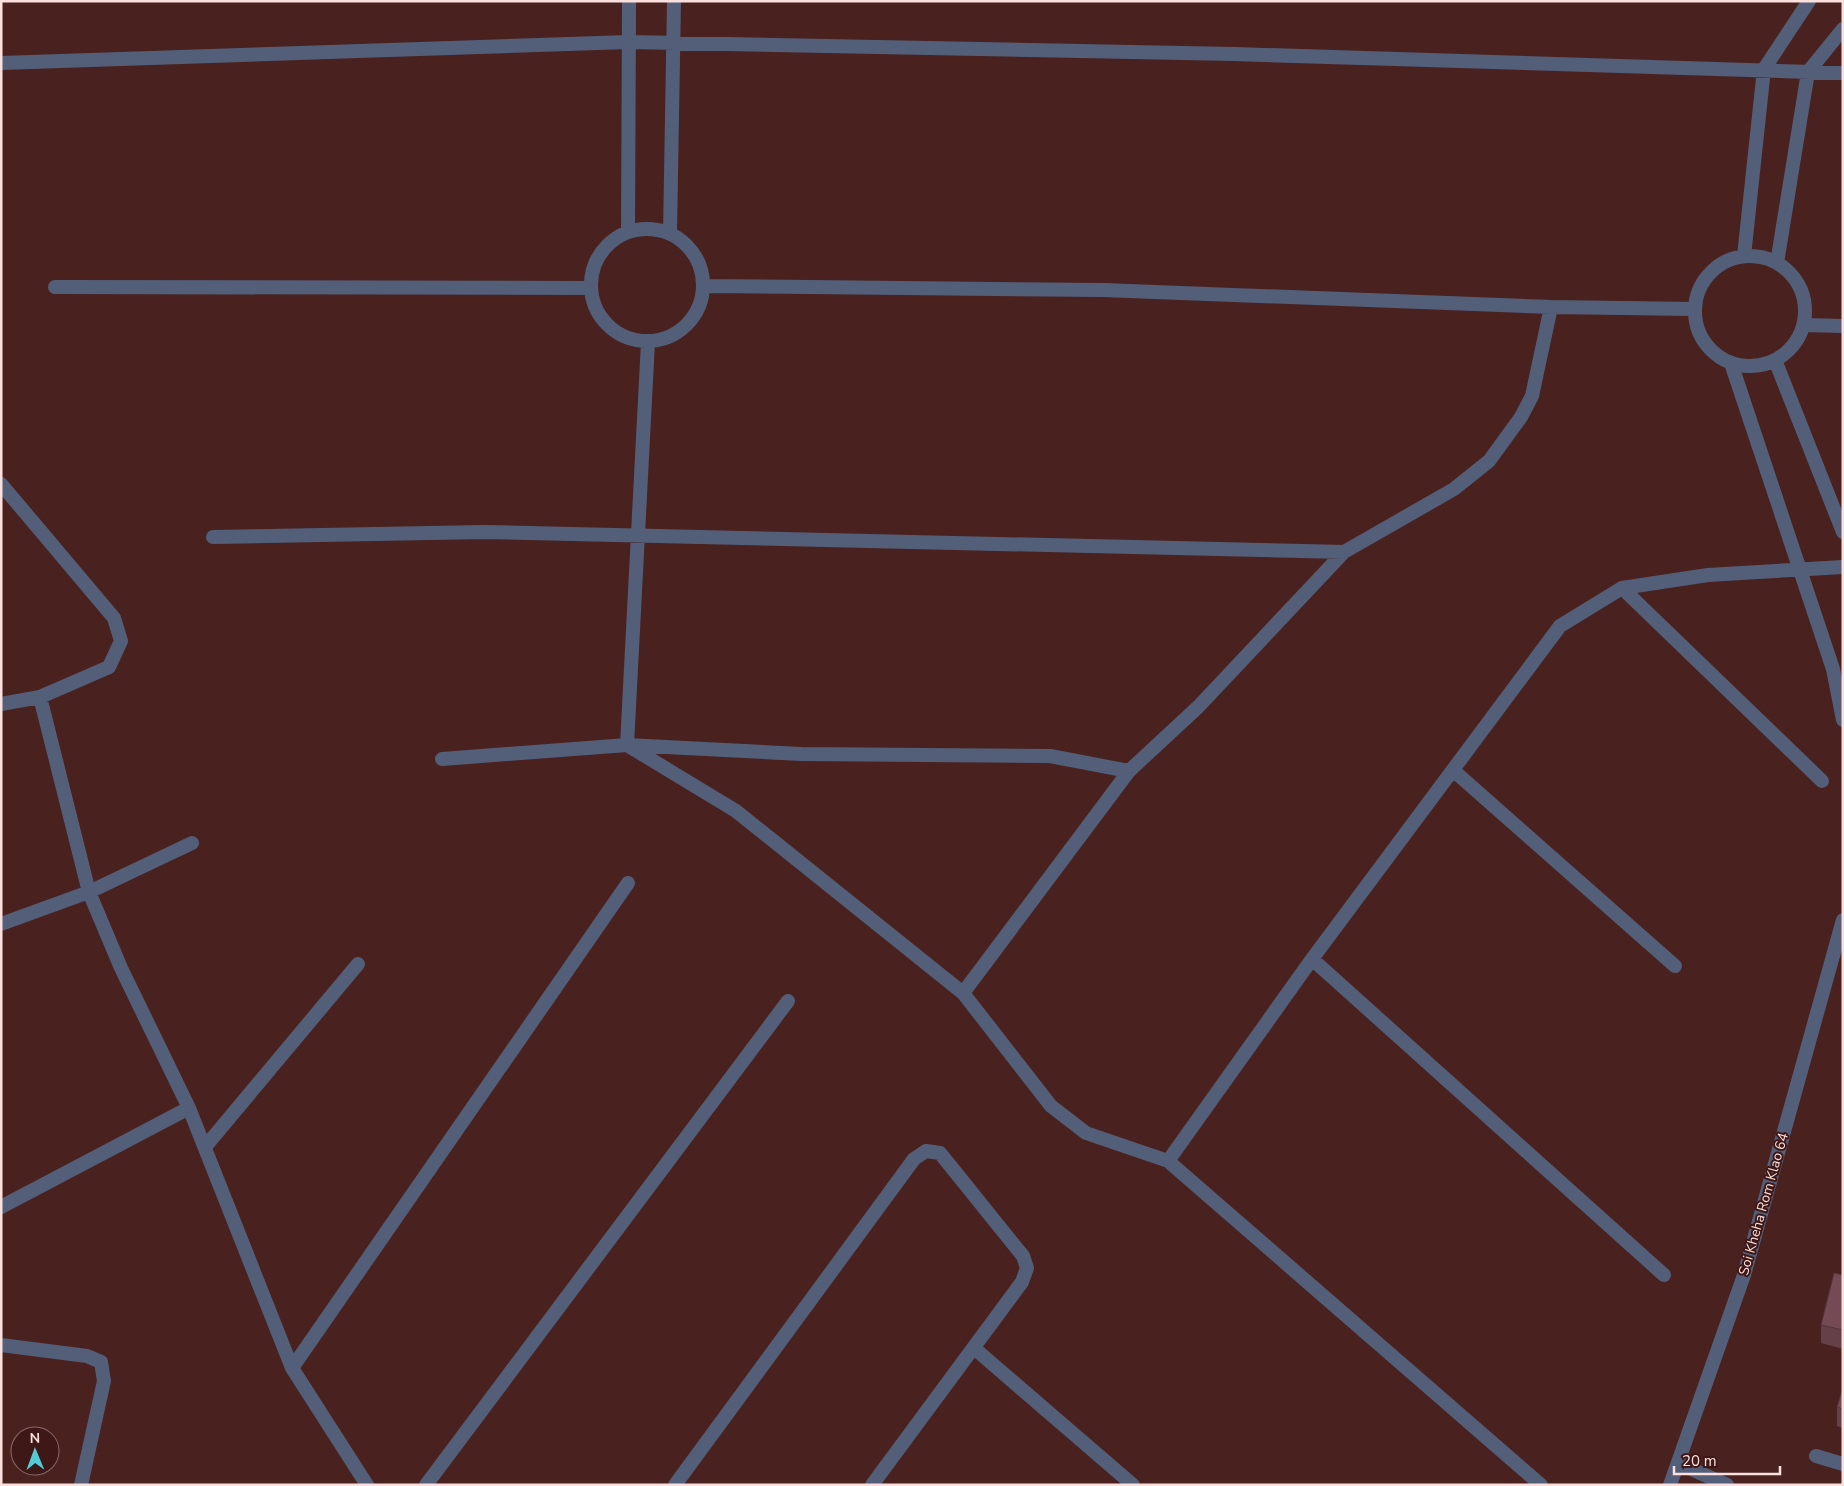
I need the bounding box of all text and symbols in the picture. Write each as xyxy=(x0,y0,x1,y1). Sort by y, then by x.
street label: Soi Kheha Rom Klao 64 xyxy=(1734,1131,1793,1278)
north arrow xyxy=(10,1426,60,1476)
text: N xyxy=(29,1429,40,1448)
scale bar xyxy=(1674,1444,1780,1476)
text: 20 m xyxy=(1682,1451,1717,1471)

